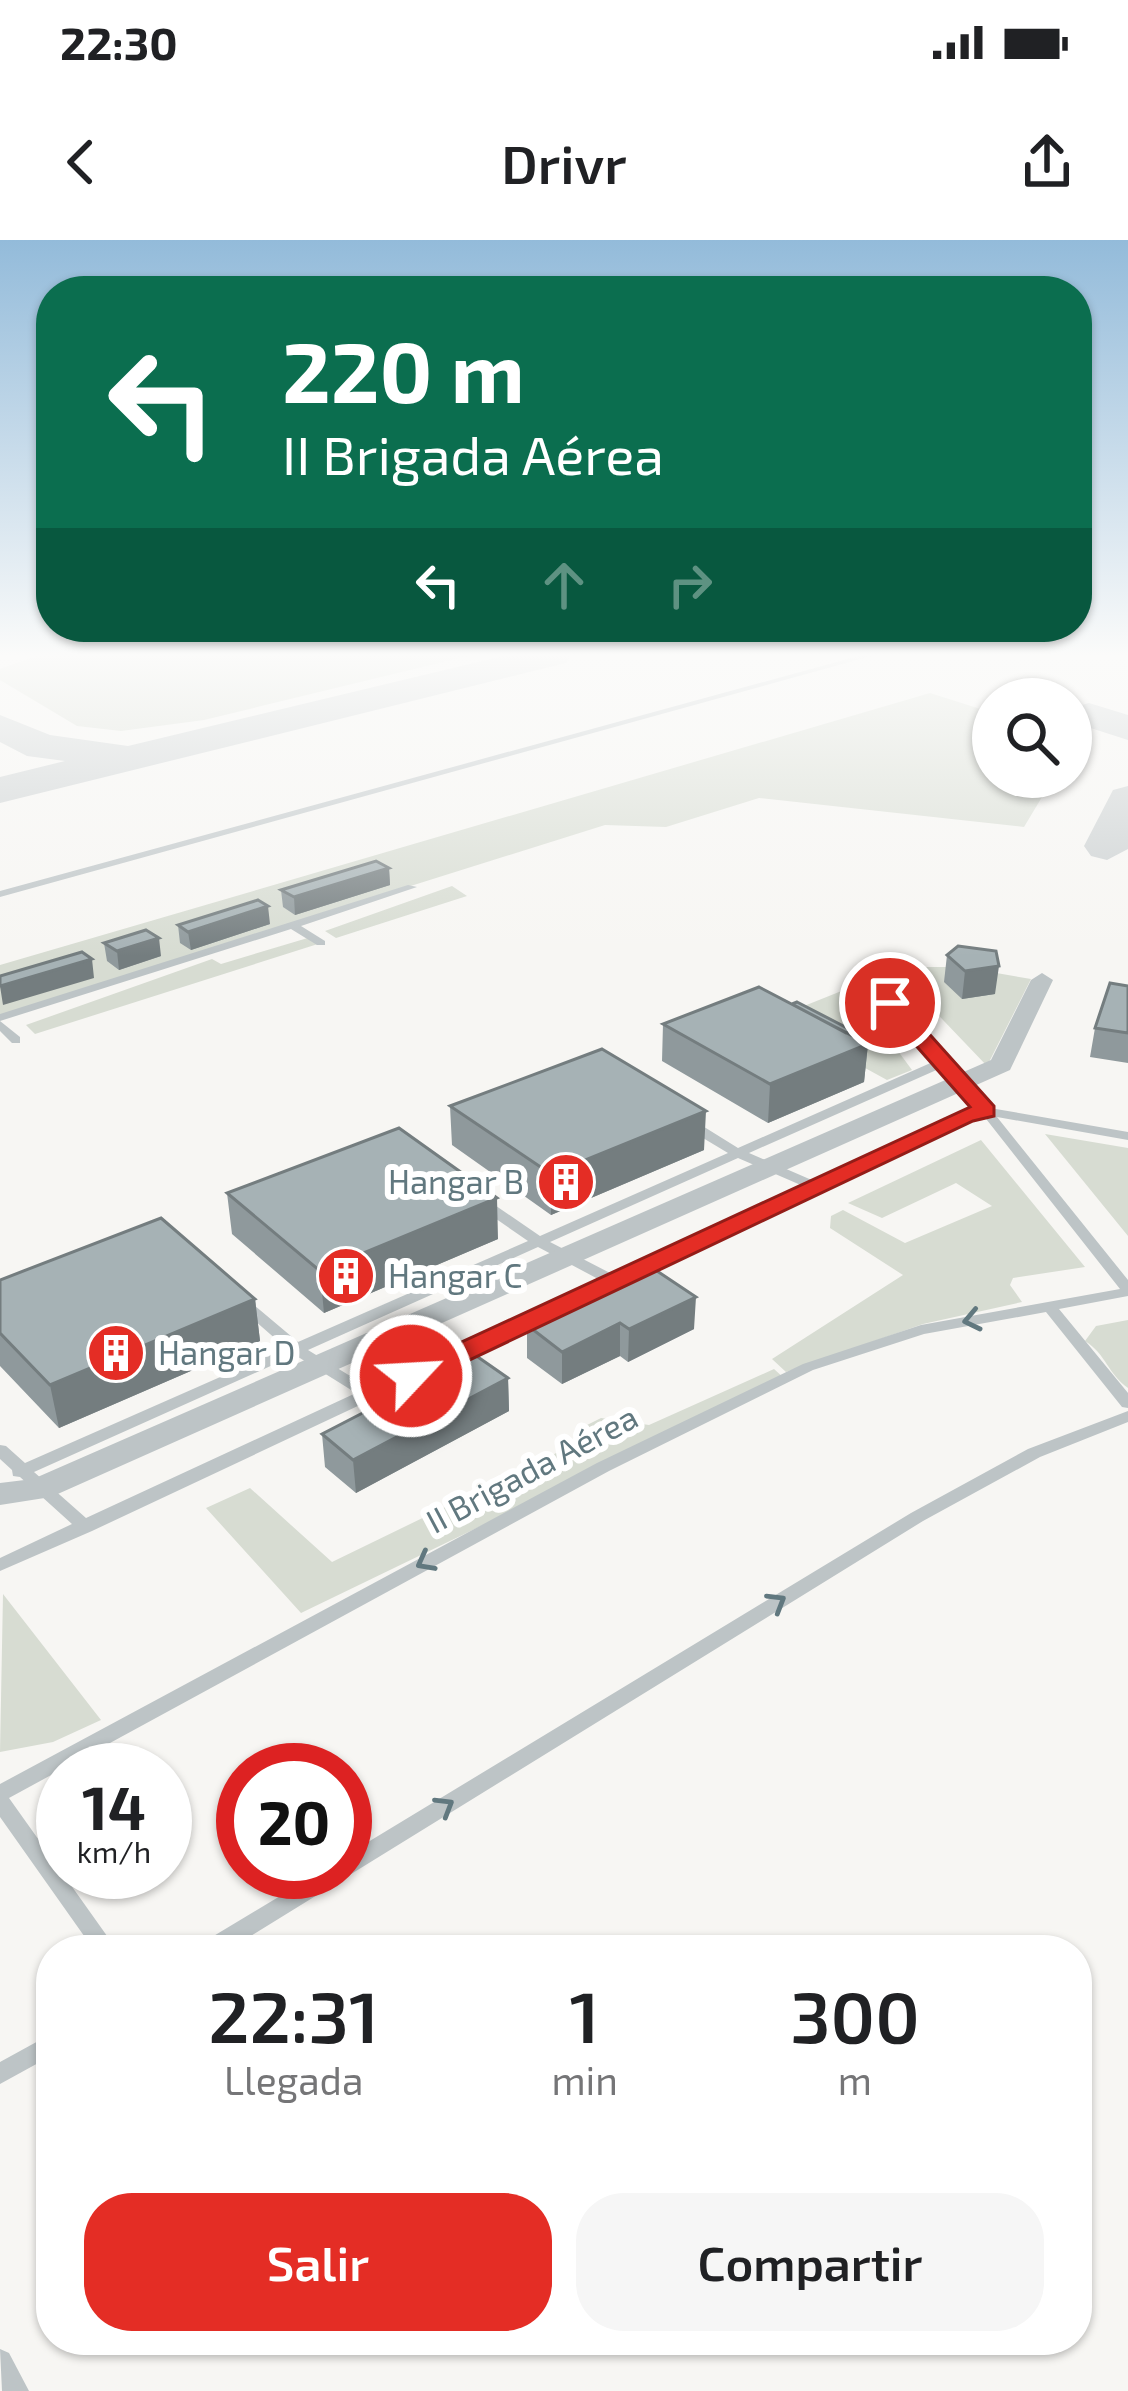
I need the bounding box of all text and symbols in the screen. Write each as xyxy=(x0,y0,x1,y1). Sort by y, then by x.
text: 22:30 xyxy=(60,15,178,69)
icon: back xyxy=(48,129,114,195)
icon: share xyxy=(1014,129,1080,195)
text: Drivr xyxy=(501,130,627,195)
text: 220 m xyxy=(282,319,525,420)
icon: left xyxy=(84,324,240,480)
text: II Brigada Aérea xyxy=(282,421,664,486)
icon: left xyxy=(405,552,471,618)
icon: ahead xyxy=(531,552,597,618)
icon: right xyxy=(657,552,723,618)
map controls xyxy=(972,678,1092,798)
button: search xyxy=(972,678,1092,798)
pin xyxy=(839,952,941,1054)
icon: arrive xyxy=(857,970,923,1036)
building icon: Hangar B xyxy=(535,1151,597,1213)
place label: Hangar B xyxy=(388,1161,524,1201)
building icon: Hangar C xyxy=(315,1245,377,1307)
place label: Hangar C xyxy=(388,1255,522,1295)
one-way arrow xyxy=(962,1306,982,1332)
position arrow xyxy=(348,1313,474,1439)
building icon: Hangar D xyxy=(85,1322,147,1384)
place label: Hangar D xyxy=(158,1332,296,1372)
street label: II Brigada Aérea xyxy=(419,1396,644,1541)
one-way arrow xyxy=(417,1548,438,1571)
one-way arrow xyxy=(764,1594,786,1616)
speed limit sign: 20 xyxy=(216,1743,372,1899)
text: 14 xyxy=(82,1770,146,1842)
one-way arrow xyxy=(432,1798,454,1820)
text: km/h xyxy=(77,1833,151,1869)
text: 22:31 xyxy=(208,1971,379,2057)
text: 1 xyxy=(570,1971,600,2057)
text: 300 xyxy=(790,1971,920,2057)
text: Llegada xyxy=(224,2056,363,2103)
text: min xyxy=(551,2056,618,2103)
text: m xyxy=(838,2056,872,2103)
button: Salir xyxy=(84,2193,552,2331)
button: Compartir xyxy=(576,2193,1044,2331)

